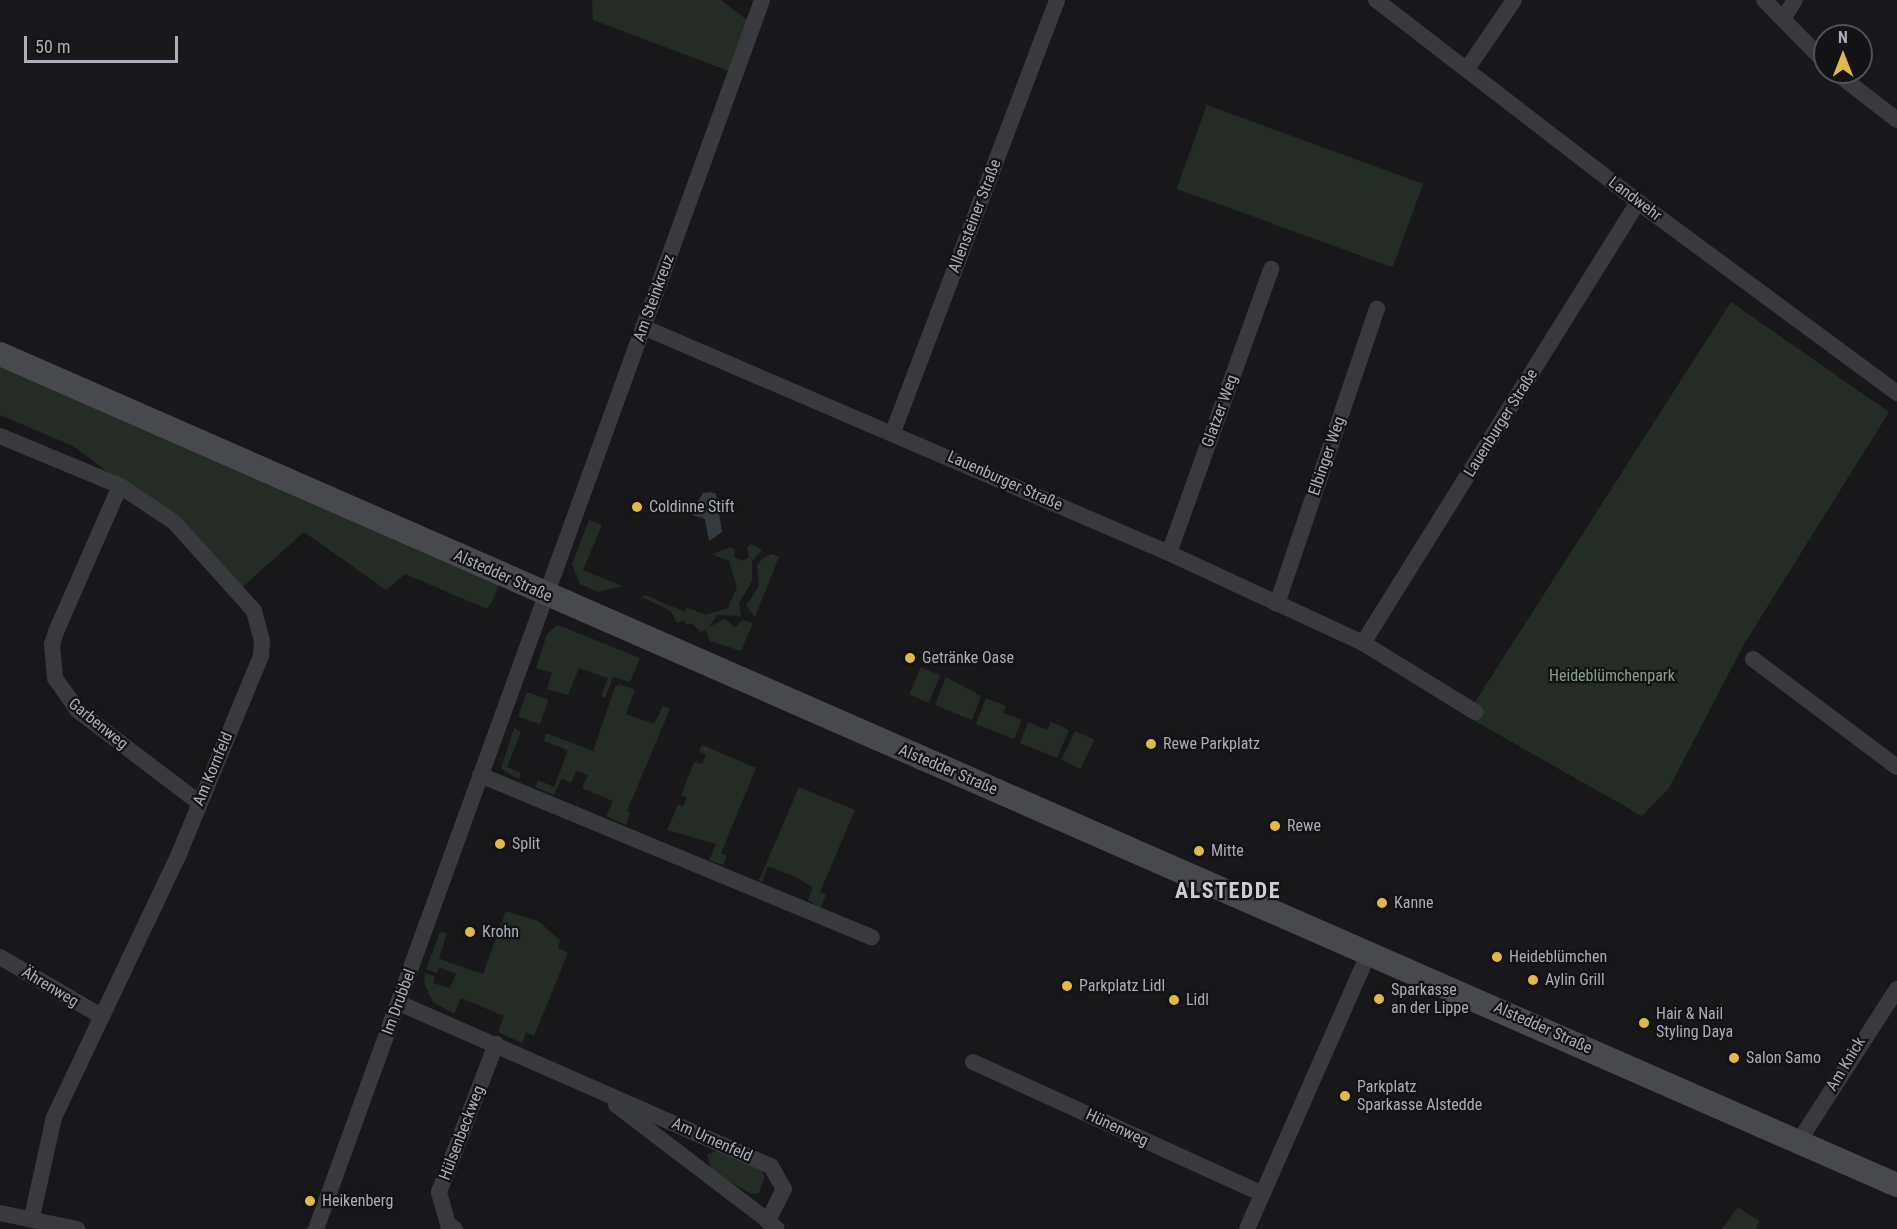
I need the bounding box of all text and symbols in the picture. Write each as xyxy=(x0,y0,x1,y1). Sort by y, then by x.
scale bar xyxy=(27,24,182,62)
north arrow xyxy=(1813,24,1873,84)
text: N xyxy=(1838,28,1848,47)
text: 50 m xyxy=(35,36,70,57)
street label: Allensteiner Straße xyxy=(945,157,1005,275)
street label: Landwehr xyxy=(1605,173,1665,225)
street label: Am Steinkreuz xyxy=(629,252,679,344)
street label: Lauenburger Straße xyxy=(1460,365,1542,481)
street label: Glatzer Weg xyxy=(1198,372,1242,450)
street label: Elbinger Weg xyxy=(1305,414,1349,498)
street label: Lauenburger Straße xyxy=(945,447,1065,515)
place label: Coldinne Stift xyxy=(649,497,735,517)
marker: Coldinne Stift xyxy=(630,500,644,514)
street label: Alstedder Straße xyxy=(451,546,555,606)
place label: Getränke Oase xyxy=(922,648,1014,668)
marker: Getränke Oase xyxy=(903,651,917,665)
park label: Heideblümchenpark xyxy=(1549,666,1675,686)
street label: Garbenweg xyxy=(64,694,132,754)
street label: Am Kornfeld xyxy=(189,729,237,809)
place label: Rewe Parkplatz xyxy=(1163,734,1260,754)
marker: Rewe Parkplatz xyxy=(1144,737,1158,751)
street label: Alstedder Straße xyxy=(896,741,1000,799)
place label: Rewe xyxy=(1287,816,1321,836)
marker: Rewe xyxy=(1268,819,1282,833)
place label: Split xyxy=(512,834,540,854)
marker: Split xyxy=(493,837,507,851)
place label: Mitte xyxy=(1211,841,1244,861)
marker: Mitte xyxy=(1192,844,1206,858)
district label: ALSTEDDE xyxy=(1175,878,1281,904)
place label: Kanne xyxy=(1394,893,1433,913)
marker: Kanne xyxy=(1375,896,1389,910)
place label: Krohn xyxy=(482,922,519,942)
marker: Krohn xyxy=(463,925,477,939)
place label: Heideblümchen xyxy=(1509,947,1607,967)
marker: Heideblümchen xyxy=(1490,950,1504,964)
street label: Ährenweg xyxy=(18,963,82,1011)
street label: Im Drubbel xyxy=(378,967,420,1037)
place label: Aylin Grill xyxy=(1545,970,1605,990)
marker: Aylin Grill xyxy=(1526,973,1540,987)
place label: Parkplatz Lidl xyxy=(1079,976,1165,996)
marker: Parkplatz Lidl xyxy=(1060,979,1074,993)
place label: Sparkasse an der Lippe xyxy=(1391,980,1469,1018)
place label: Lidl xyxy=(1186,990,1209,1010)
marker: Sparkasse an der Lippe xyxy=(1372,992,1386,1006)
marker: Lidl xyxy=(1167,993,1181,1007)
street label: Alstedder Straße xyxy=(1491,998,1595,1058)
place label: Hair & Nail Styling Daya xyxy=(1656,1004,1733,1042)
marker: Hair & Nail Styling Daya xyxy=(1637,1016,1651,1030)
street label: Am Knick xyxy=(1822,1034,1870,1094)
place label: Salon Samo xyxy=(1746,1048,1821,1068)
marker: Salon Samo xyxy=(1727,1051,1741,1065)
place label: Parkplatz Sparkasse Alstedde xyxy=(1357,1077,1482,1115)
street label: Hülsenbeckweg xyxy=(435,1083,489,1183)
marker: Parkplatz Sparkasse Alstedde xyxy=(1338,1089,1352,1103)
street label: Hünenweg xyxy=(1083,1105,1151,1151)
street label: Am Urnenfeld xyxy=(669,1114,755,1166)
place label: Heikenberg xyxy=(322,1191,393,1211)
marker: Heikenberg xyxy=(303,1194,317,1208)

